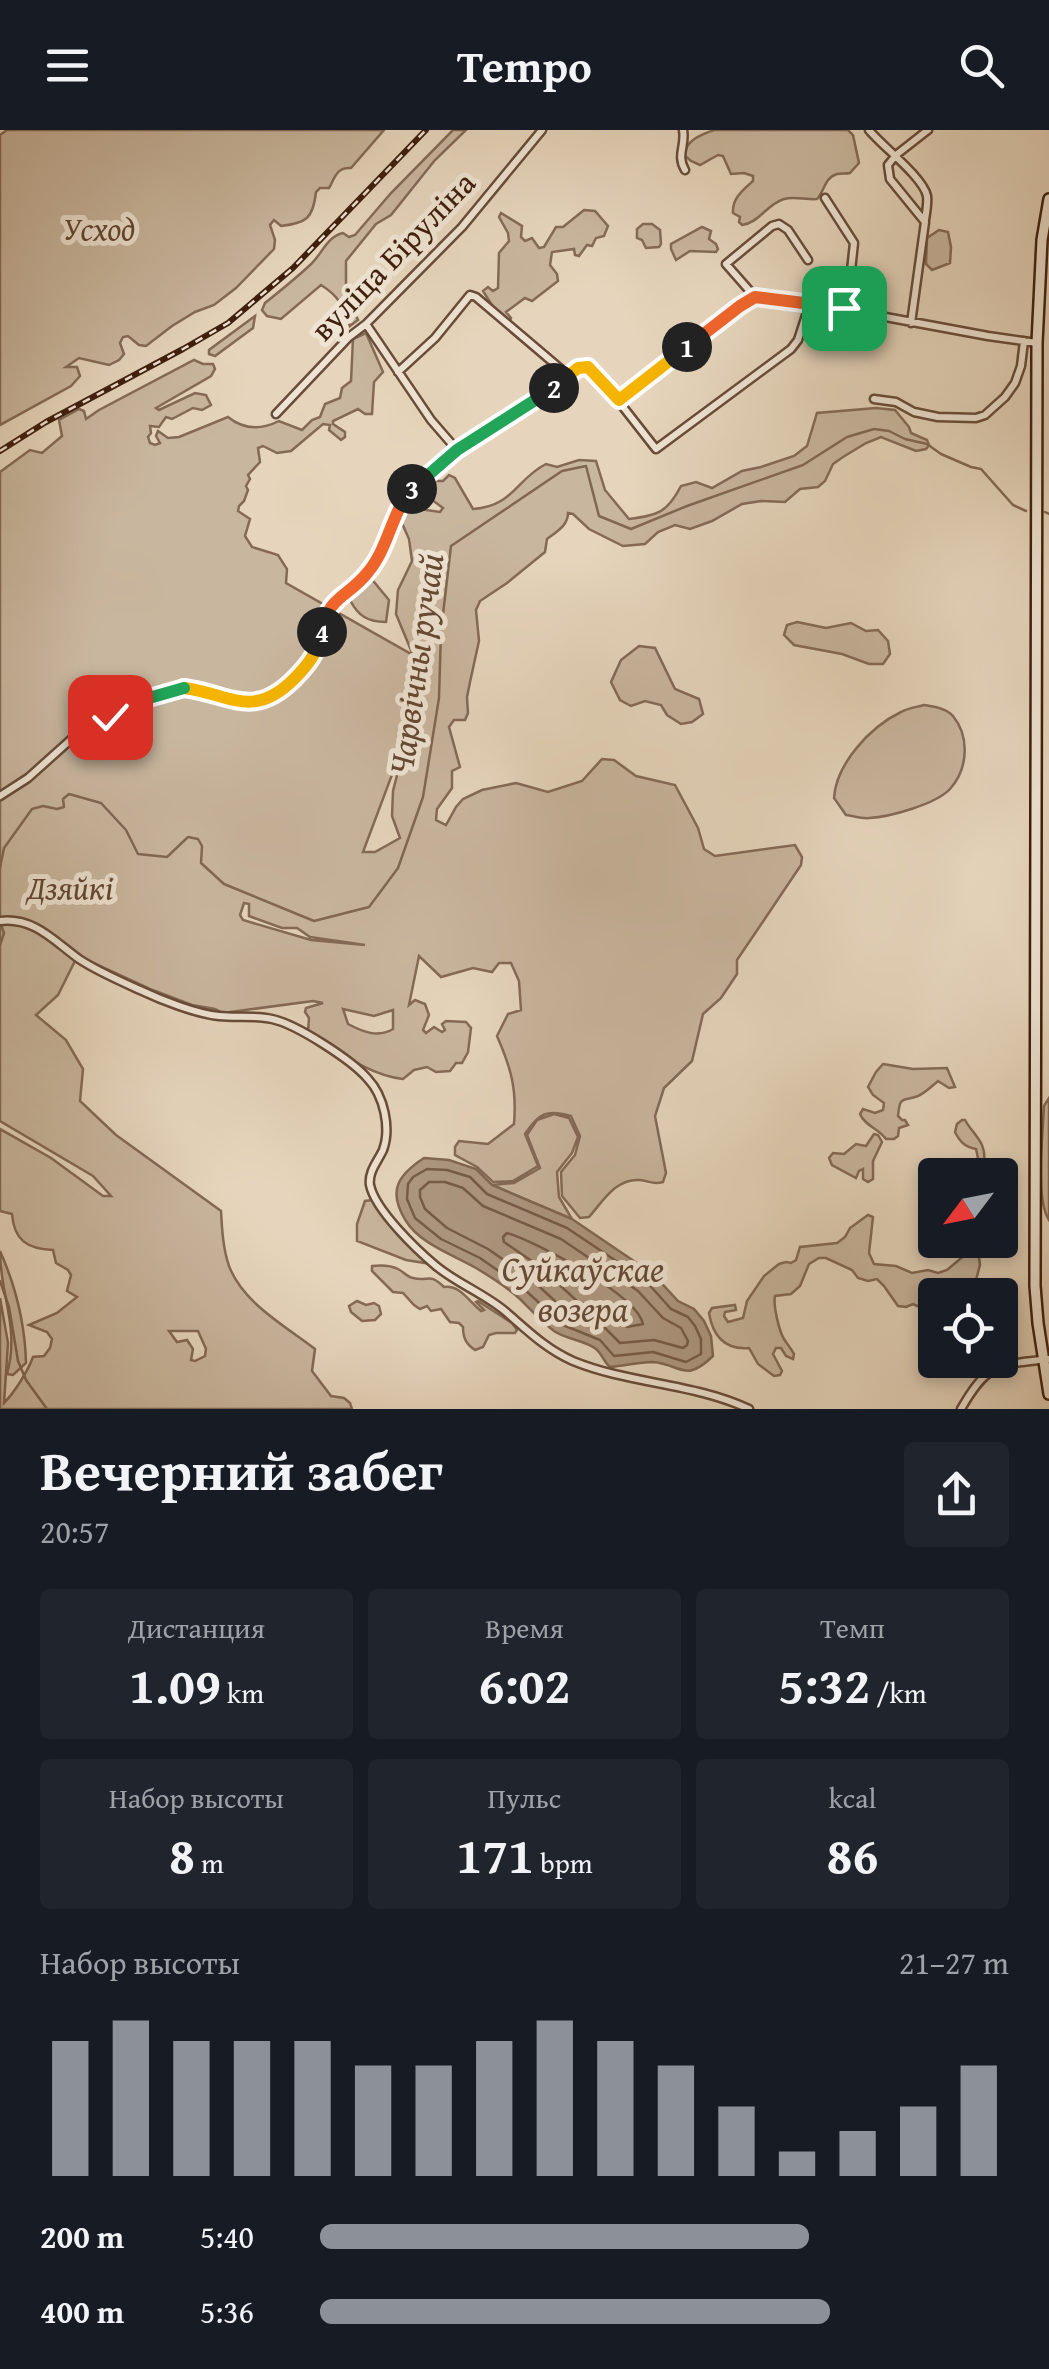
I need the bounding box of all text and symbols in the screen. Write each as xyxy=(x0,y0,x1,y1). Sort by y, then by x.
text: Tempo xyxy=(457,33,592,98)
icon: menu xyxy=(40,38,95,93)
icon: search xyxy=(954,38,1009,93)
street label: вуліца Біруліна xyxy=(299,160,487,351)
park label: Усход xyxy=(63,205,135,252)
pin xyxy=(802,266,887,351)
icon: arrive xyxy=(817,281,872,336)
pin: 1 xyxy=(662,322,712,372)
text: 1 xyxy=(680,326,694,367)
pin: 2 xyxy=(529,363,579,413)
text: 2 xyxy=(547,367,561,408)
pin: 3 xyxy=(387,464,437,514)
text: 3 xyxy=(405,468,419,509)
water label: Чарвічны ручай xyxy=(375,549,456,778)
pin: 4 xyxy=(297,607,347,657)
text: 4 xyxy=(315,611,329,652)
pin xyxy=(68,675,153,760)
icon: check xyxy=(83,690,138,745)
park label: Дзяйкі xyxy=(25,864,113,911)
north arrow xyxy=(918,1158,1018,1258)
map controls xyxy=(918,1158,1018,1378)
water label: Суйкаўскае возера xyxy=(502,1243,664,1334)
button: locate xyxy=(918,1278,1018,1378)
text: Вечерний забег xyxy=(40,1430,443,1510)
button: share xyxy=(904,1442,1009,1547)
text: 20:57 xyxy=(40,1508,109,1555)
text: Дистанция xyxy=(128,1607,265,1648)
text: Время xyxy=(485,1607,564,1648)
text: Темп xyxy=(820,1607,885,1648)
text: 1.09 xyxy=(129,1648,221,1721)
text: 6:02 xyxy=(479,1648,570,1721)
text: 5:32 xyxy=(778,1648,870,1721)
text: km xyxy=(221,1672,264,1713)
text: /km xyxy=(870,1672,927,1713)
text: Набор высоты xyxy=(109,1777,284,1818)
text: Пульс xyxy=(488,1777,561,1818)
text: kcal xyxy=(829,1777,876,1818)
text: 8 xyxy=(169,1818,195,1891)
text: 171 xyxy=(456,1818,534,1891)
text: 86 xyxy=(827,1818,878,1891)
text: m xyxy=(195,1842,224,1883)
text: bpm xyxy=(534,1842,593,1883)
text: Набор высоты xyxy=(40,1939,240,1986)
text: 21–27 m xyxy=(899,1939,1009,1986)
text: 200 m xyxy=(40,2213,124,2260)
text: 5:40 xyxy=(200,2213,254,2260)
text: 400 m xyxy=(40,2288,124,2335)
text: 5:36 xyxy=(200,2288,254,2335)

